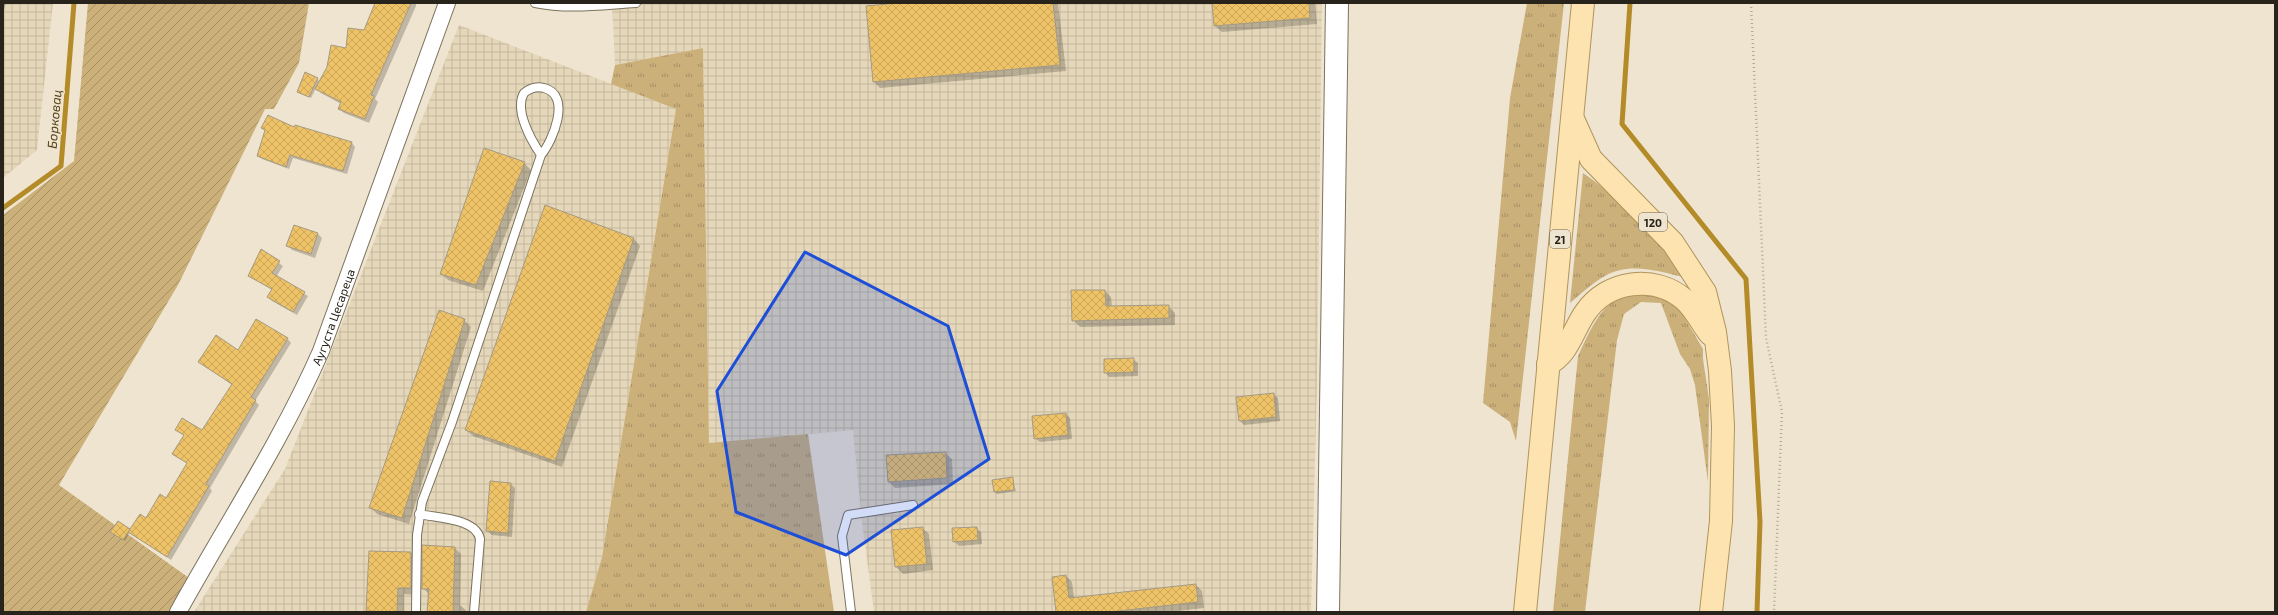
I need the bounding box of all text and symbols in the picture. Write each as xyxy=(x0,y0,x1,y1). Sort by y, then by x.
water label: Борковац xyxy=(43,89,65,149)
road number: 120 xyxy=(1639,213,1667,231)
road number: 21 xyxy=(1550,230,1570,248)
street label: Аугуста Цесареца xyxy=(309,267,357,367)

